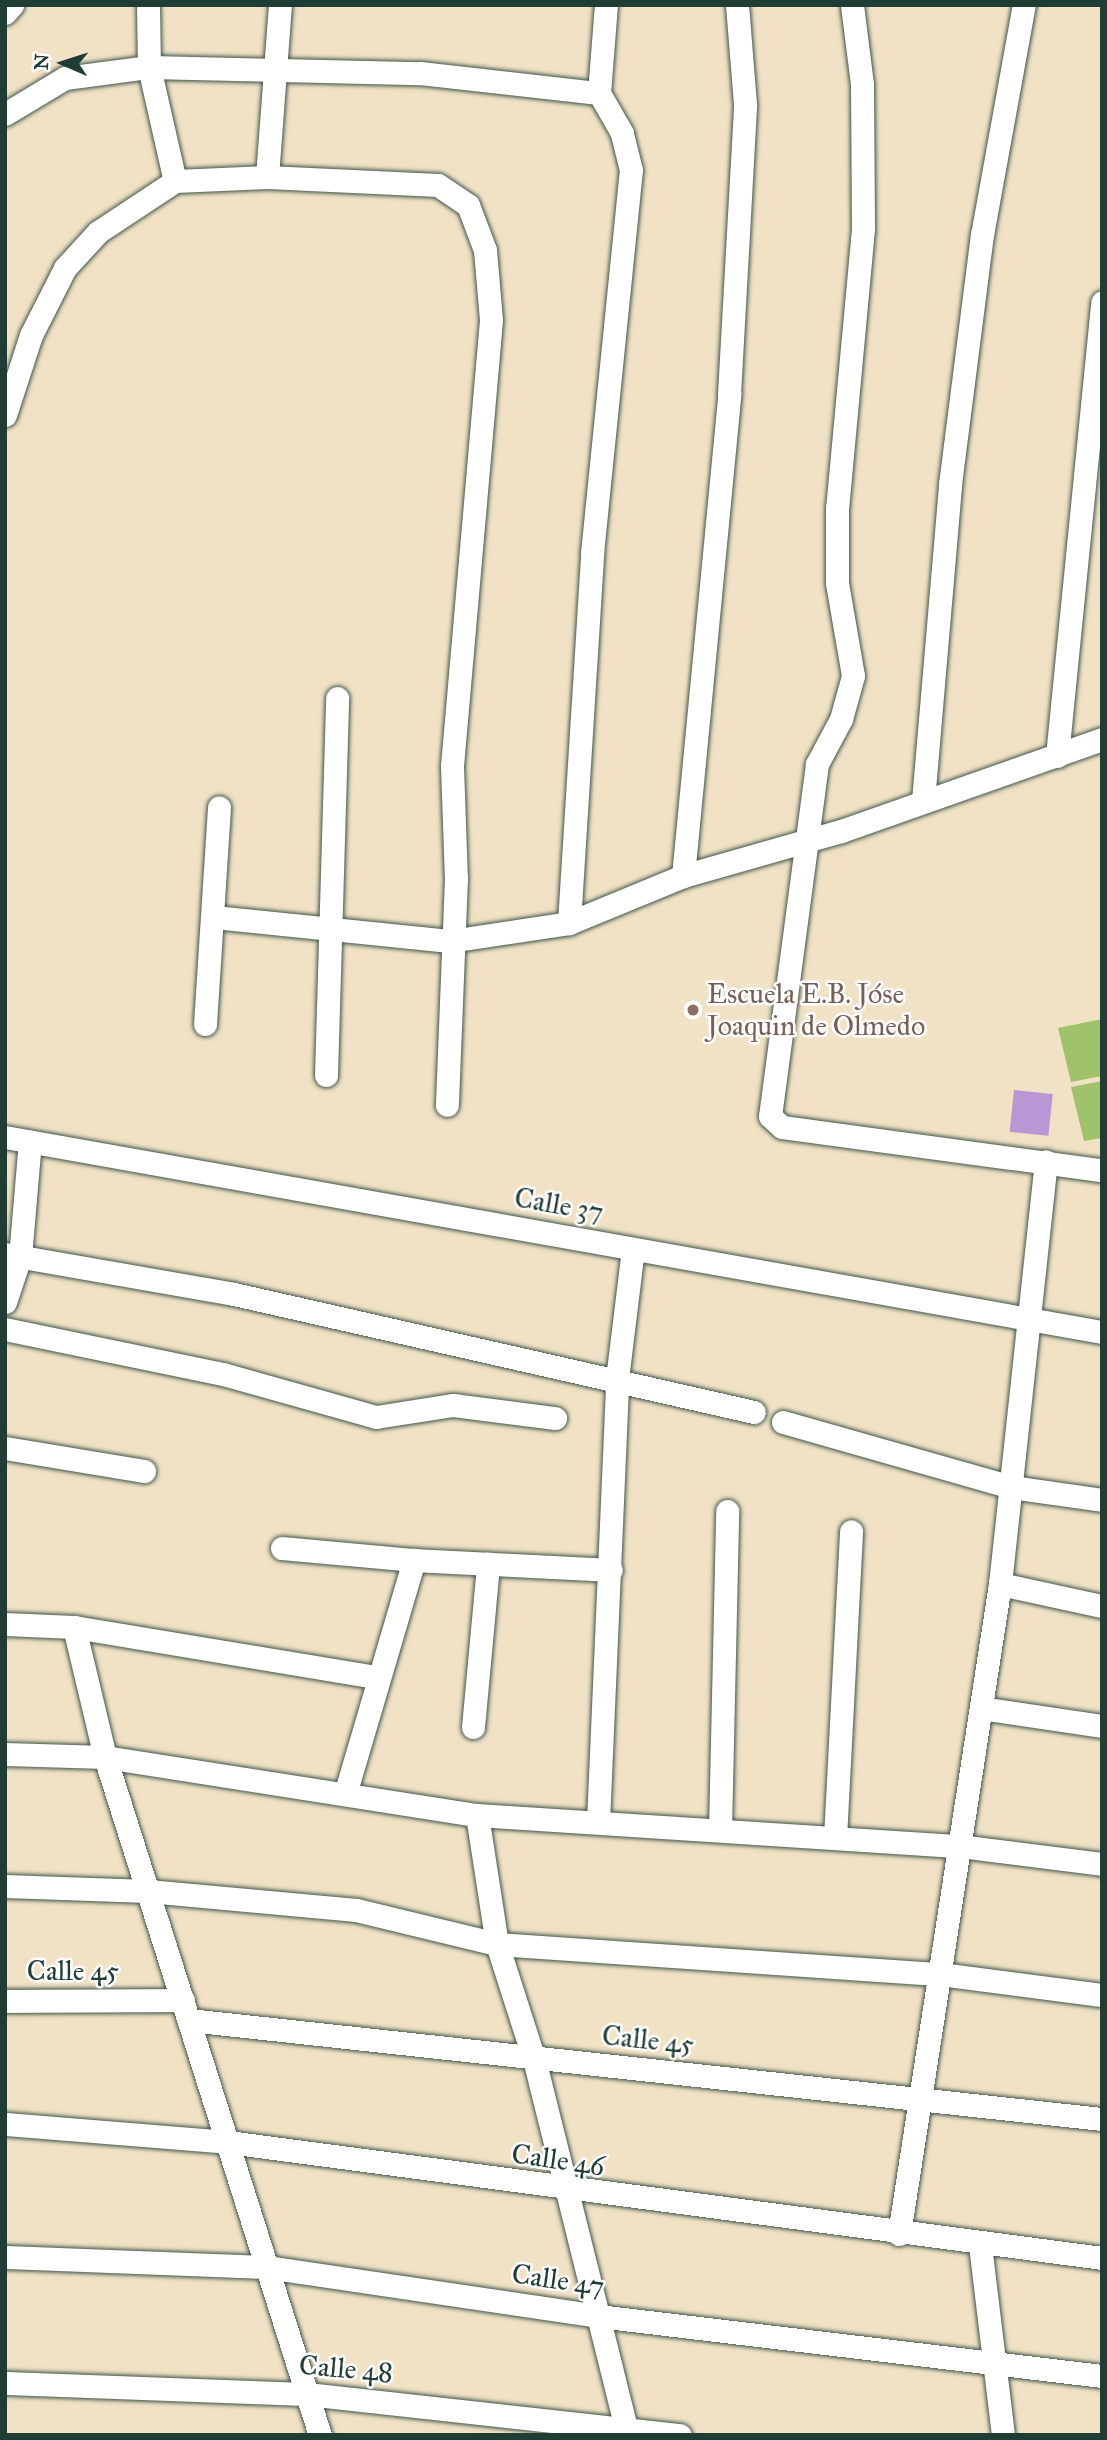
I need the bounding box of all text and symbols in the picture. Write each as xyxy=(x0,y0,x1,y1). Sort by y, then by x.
north arrow xyxy=(28,28,98,98)
text: N xyxy=(30,53,53,71)
place label: Escuela E.B. Jóse Joaquin de Olmedo xyxy=(707,977,925,1043)
marker: Escuela E.B. Jóse Joaquin de Olmedo xyxy=(685,1002,701,1018)
street label: Calle 37 xyxy=(512,1181,606,1229)
street label: Calle 45 xyxy=(27,1954,119,1988)
street label: Calle 45 xyxy=(600,2018,696,2062)
street label: Calle 46 xyxy=(509,2137,607,2183)
street label: Calle 47 xyxy=(510,2257,606,2303)
street label: Calle 48 xyxy=(298,2348,394,2390)

